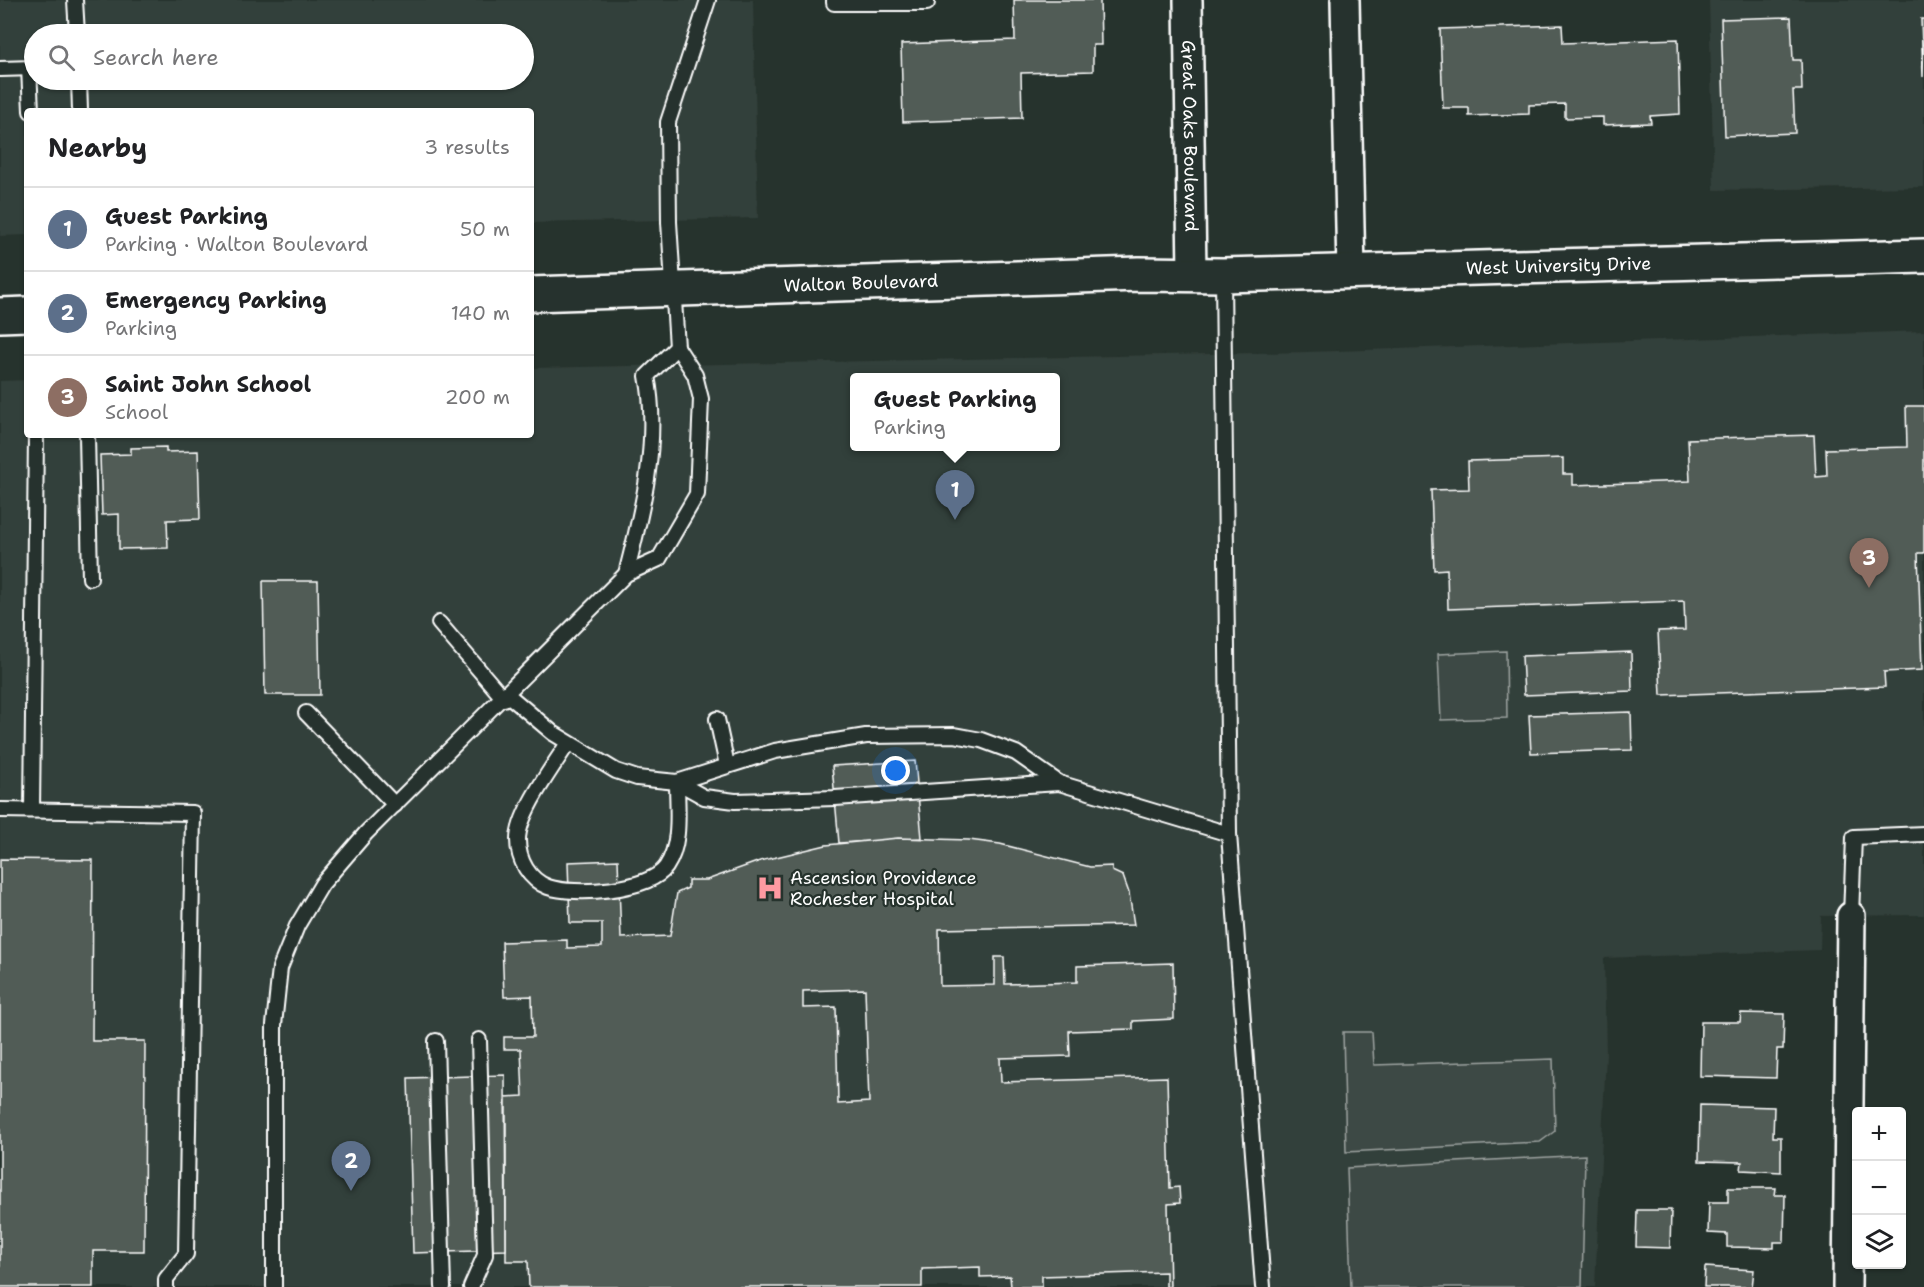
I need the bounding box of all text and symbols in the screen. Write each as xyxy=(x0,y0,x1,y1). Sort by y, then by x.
search box xyxy=(24,24,534,90)
street label: Great Oaks Boulevard xyxy=(1177,40,1203,232)
icon: search xyxy=(45,41,78,74)
text: Search here xyxy=(93,43,219,72)
text: Nearby xyxy=(48,130,147,165)
text: 3 results xyxy=(424,134,510,160)
text: Guest Parking xyxy=(105,202,268,231)
text: 1 xyxy=(63,216,72,242)
text: 50 m xyxy=(460,216,510,242)
text: Parking · Walton Boulevard xyxy=(105,231,368,257)
street label: West University Drive xyxy=(1465,251,1652,280)
street label: Walton Boulevard xyxy=(783,269,939,298)
text: Emergency Parking xyxy=(105,286,326,315)
text: 2 xyxy=(61,300,75,326)
text: 140 m xyxy=(451,300,510,326)
text: Parking xyxy=(105,315,177,341)
text: Saint John School xyxy=(105,370,311,399)
popup xyxy=(850,373,1060,451)
text: 3 xyxy=(61,384,75,410)
text: 200 m xyxy=(445,384,510,410)
text: Guest Parking xyxy=(874,385,1036,414)
text: School xyxy=(105,399,168,425)
text: Parking xyxy=(874,414,946,440)
pin: 1 xyxy=(936,470,974,520)
pin: 3 xyxy=(1850,538,1888,588)
your location xyxy=(881,756,910,785)
place label: Ascension Providence Rochester Hospital xyxy=(790,866,977,911)
hospital icon: Ascension Providence Rochester Hospital xyxy=(755,873,785,903)
map controls xyxy=(1852,1107,1906,1269)
button: + xyxy=(1852,1107,1906,1161)
pin: 2 xyxy=(332,1142,370,1191)
button: − xyxy=(1852,1161,1906,1215)
button: layers xyxy=(1852,1215,1906,1269)

